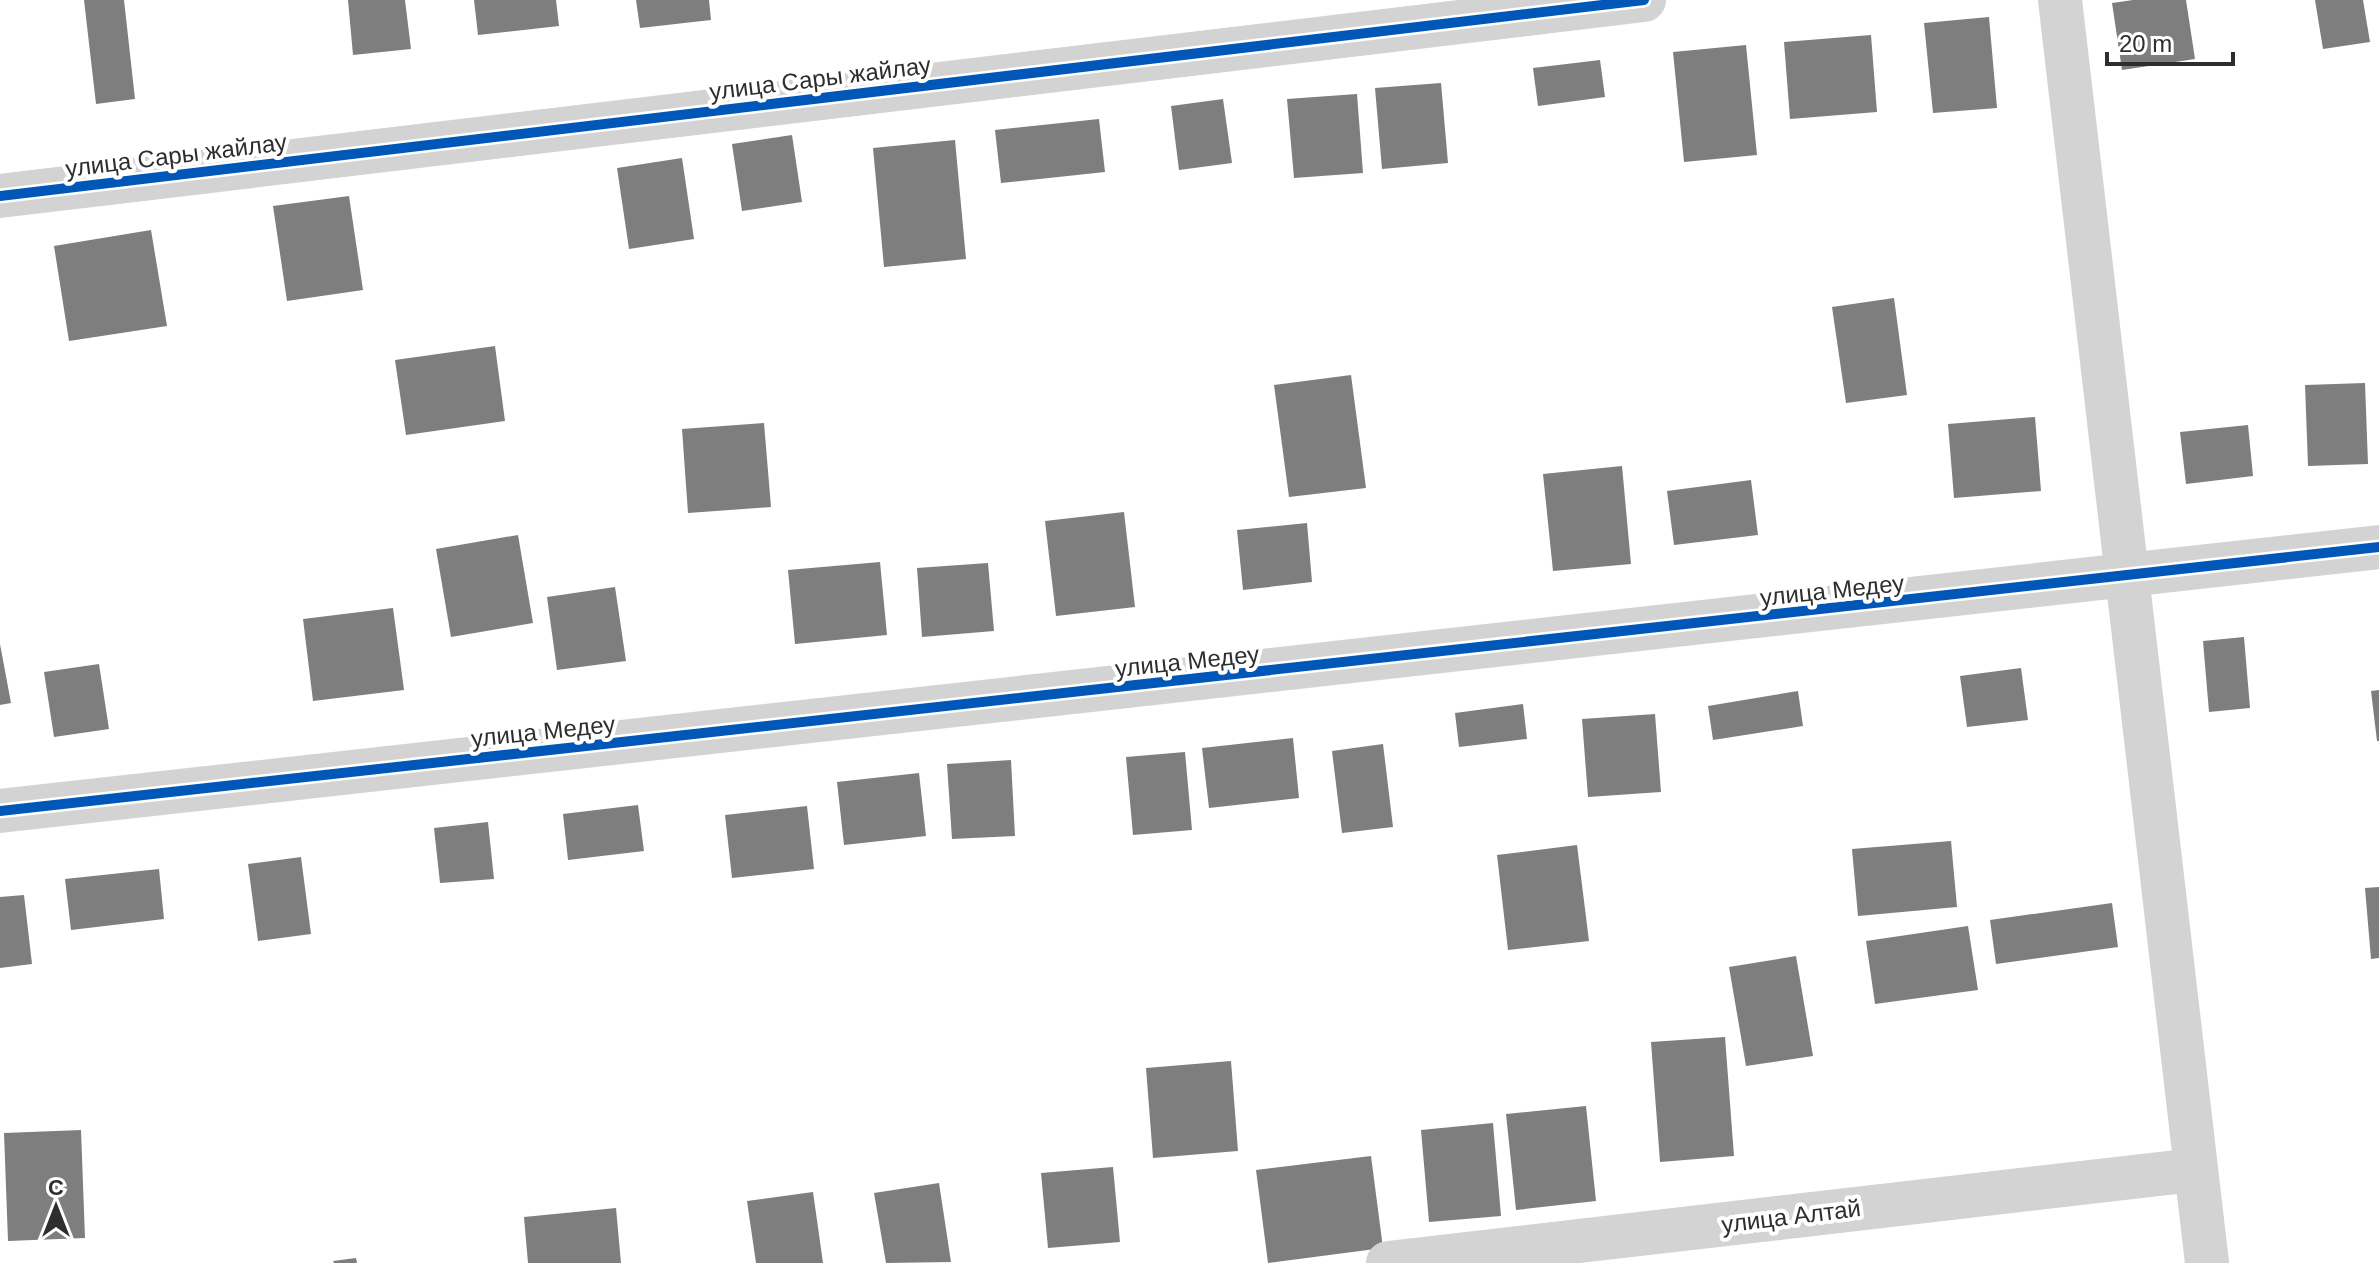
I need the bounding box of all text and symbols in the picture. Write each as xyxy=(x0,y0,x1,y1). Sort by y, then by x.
scale bar xyxy=(2107,16,2233,66)
text: 20 m xyxy=(2119,30,2172,57)
street label: улица Сары жайлау xyxy=(708,51,932,105)
street label: улица Сары жайлау xyxy=(64,128,288,182)
street label: улица Медеу xyxy=(1759,569,1905,611)
street label: улица Медеу xyxy=(1114,640,1260,682)
street label: улица Медеу xyxy=(470,710,616,752)
north arrow xyxy=(16,1167,96,1247)
text: С xyxy=(48,1175,64,1200)
street label: улица Алтай xyxy=(1720,1194,1862,1238)

